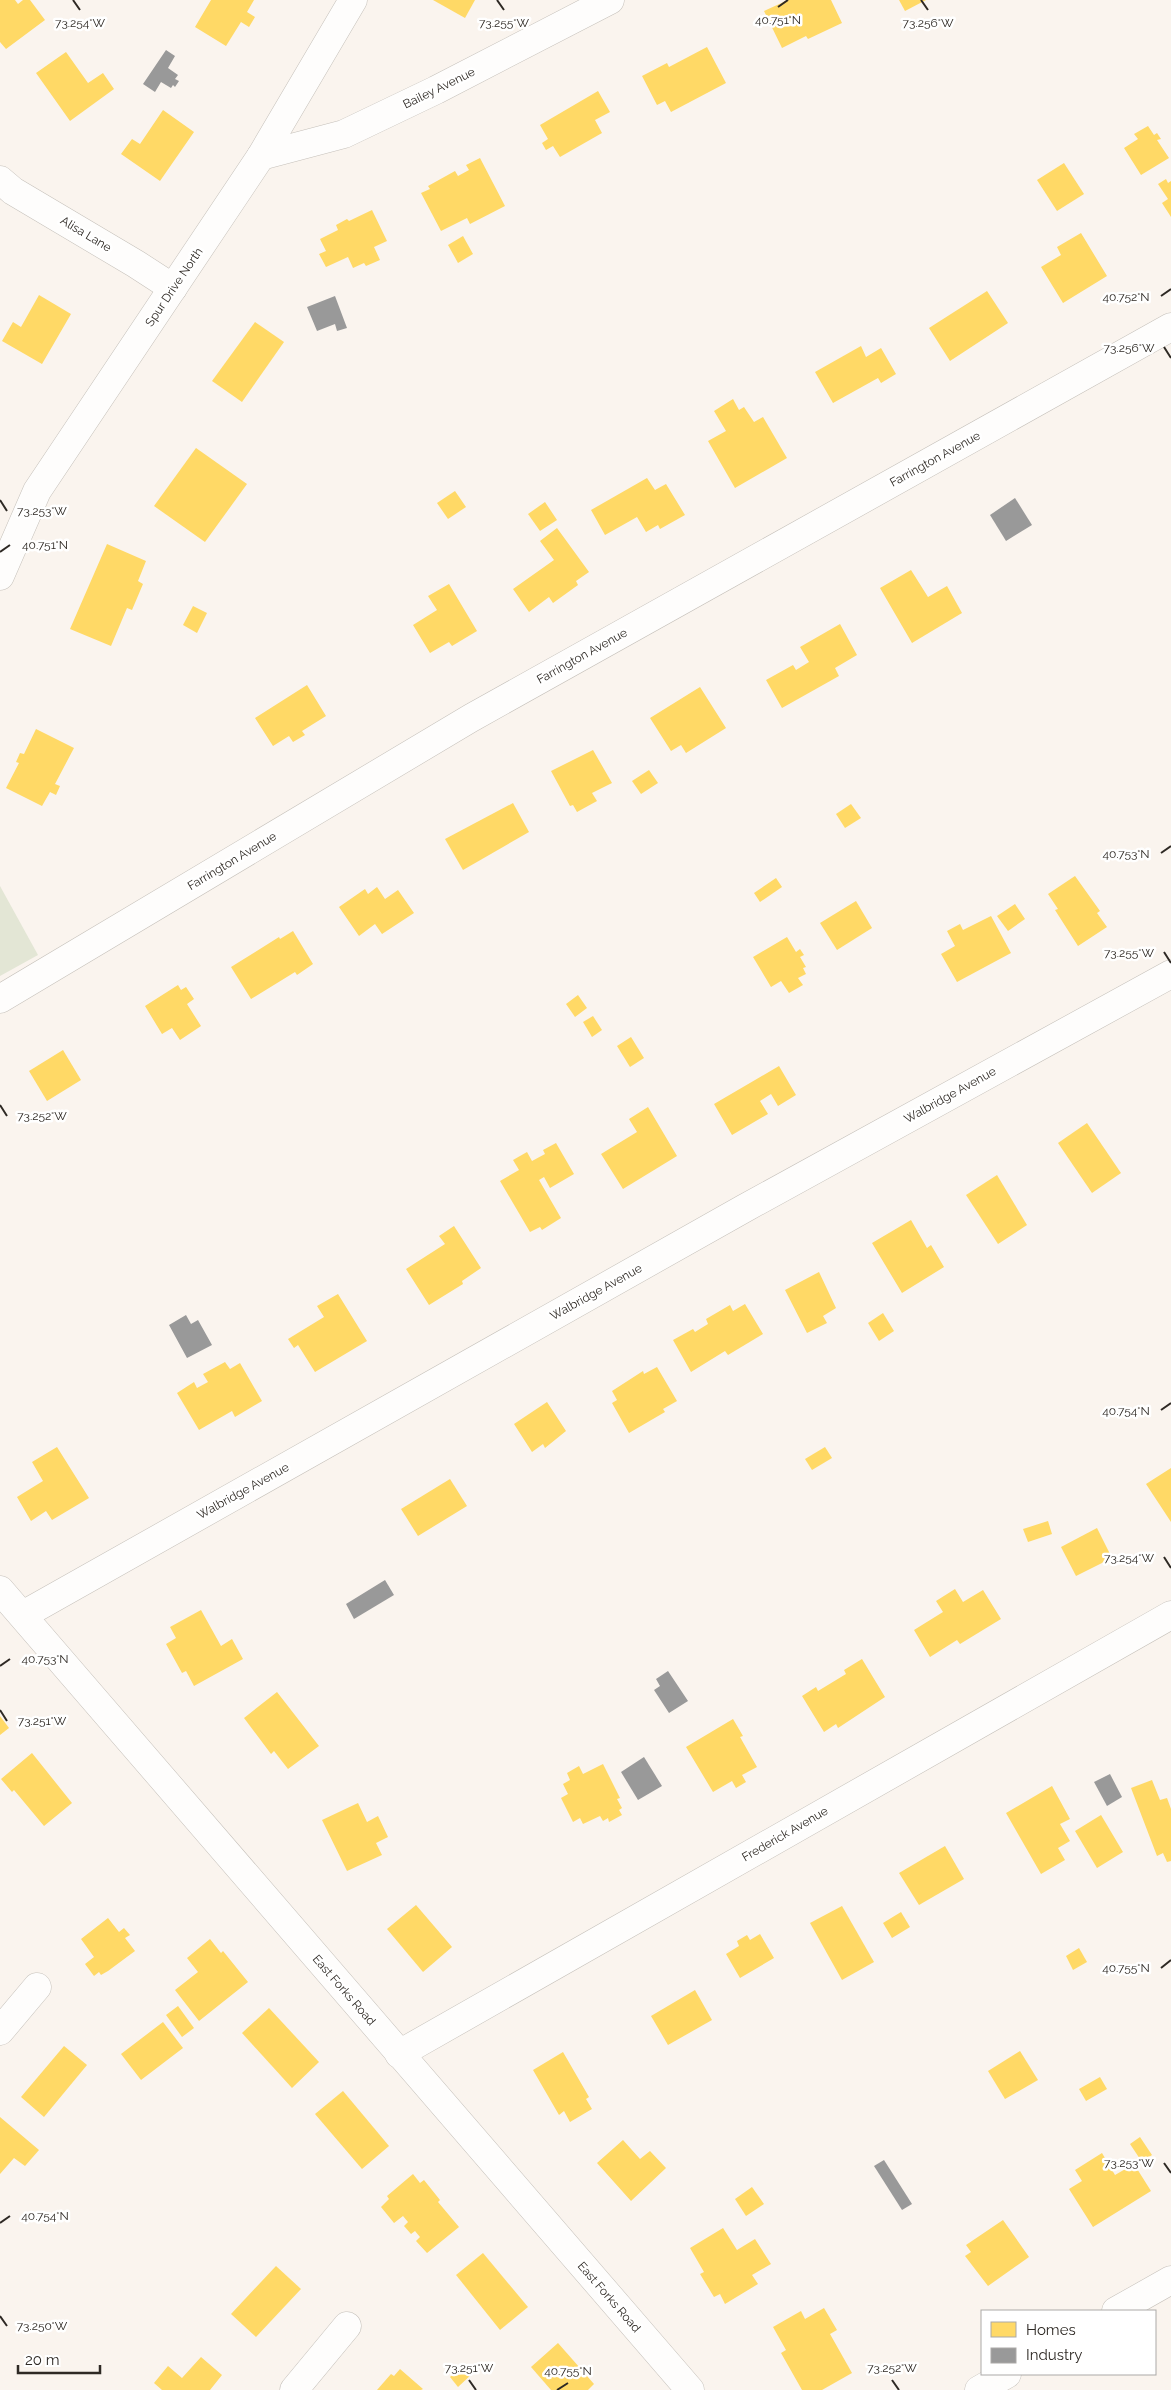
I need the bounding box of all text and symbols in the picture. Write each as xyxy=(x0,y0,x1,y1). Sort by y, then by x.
text: 40.751°N xyxy=(755,13,801,27)
text: 73.254°W xyxy=(55,16,105,30)
text: 73.255°W xyxy=(479,16,530,30)
text: 73.256°W xyxy=(903,16,954,30)
street label: Bailey Avenue xyxy=(401,65,477,111)
street label: Alisa Lane xyxy=(58,213,114,255)
street label: Spur Drive North xyxy=(142,245,206,329)
text: 40.752°N xyxy=(1102,290,1150,304)
text: 73.256°W xyxy=(1104,341,1155,355)
street label: Farrington Avenue xyxy=(887,428,983,490)
text: 73.253°W xyxy=(17,504,67,518)
text: 40.751°N xyxy=(22,538,68,552)
street label: Farrington Avenue xyxy=(534,625,630,687)
street label: Farrington Avenue xyxy=(185,829,279,893)
text: 40.753°N xyxy=(1102,847,1150,861)
text: 73.255°W xyxy=(1104,946,1155,960)
street label: Walbridge Avenue xyxy=(902,1064,998,1126)
text: 73.252°W xyxy=(17,1109,67,1123)
street label: Walbridge Avenue xyxy=(548,1261,644,1323)
text: 40.754°N xyxy=(1102,1404,1150,1418)
street label: Walbridge Avenue xyxy=(195,1460,291,1522)
text: 73.254°W xyxy=(1104,1551,1154,1565)
text: 40.753°N xyxy=(21,1652,69,1666)
text: 73.251°W xyxy=(18,1714,67,1728)
street label: Frederick Avenue xyxy=(740,1804,830,1864)
street label: East Forks Road xyxy=(310,1952,378,2028)
text: 40.755°N xyxy=(1102,1961,1150,1975)
text: 73.253°W xyxy=(1104,2156,1154,2170)
text: 40.754°N xyxy=(21,2209,69,2223)
street label: East Forks Road xyxy=(575,2259,643,2335)
legend xyxy=(981,2310,1156,2375)
text: 73.250°W xyxy=(17,2319,68,2333)
text: Homes xyxy=(1026,2321,1076,2339)
scale bar xyxy=(18,2342,100,2374)
text: Industry xyxy=(1026,2346,1082,2364)
text: 20 m xyxy=(25,2351,60,2369)
text: 73.251°W xyxy=(445,2361,494,2375)
text: 73.252°W xyxy=(867,2361,917,2375)
text: 40.755°N xyxy=(544,2364,592,2378)

